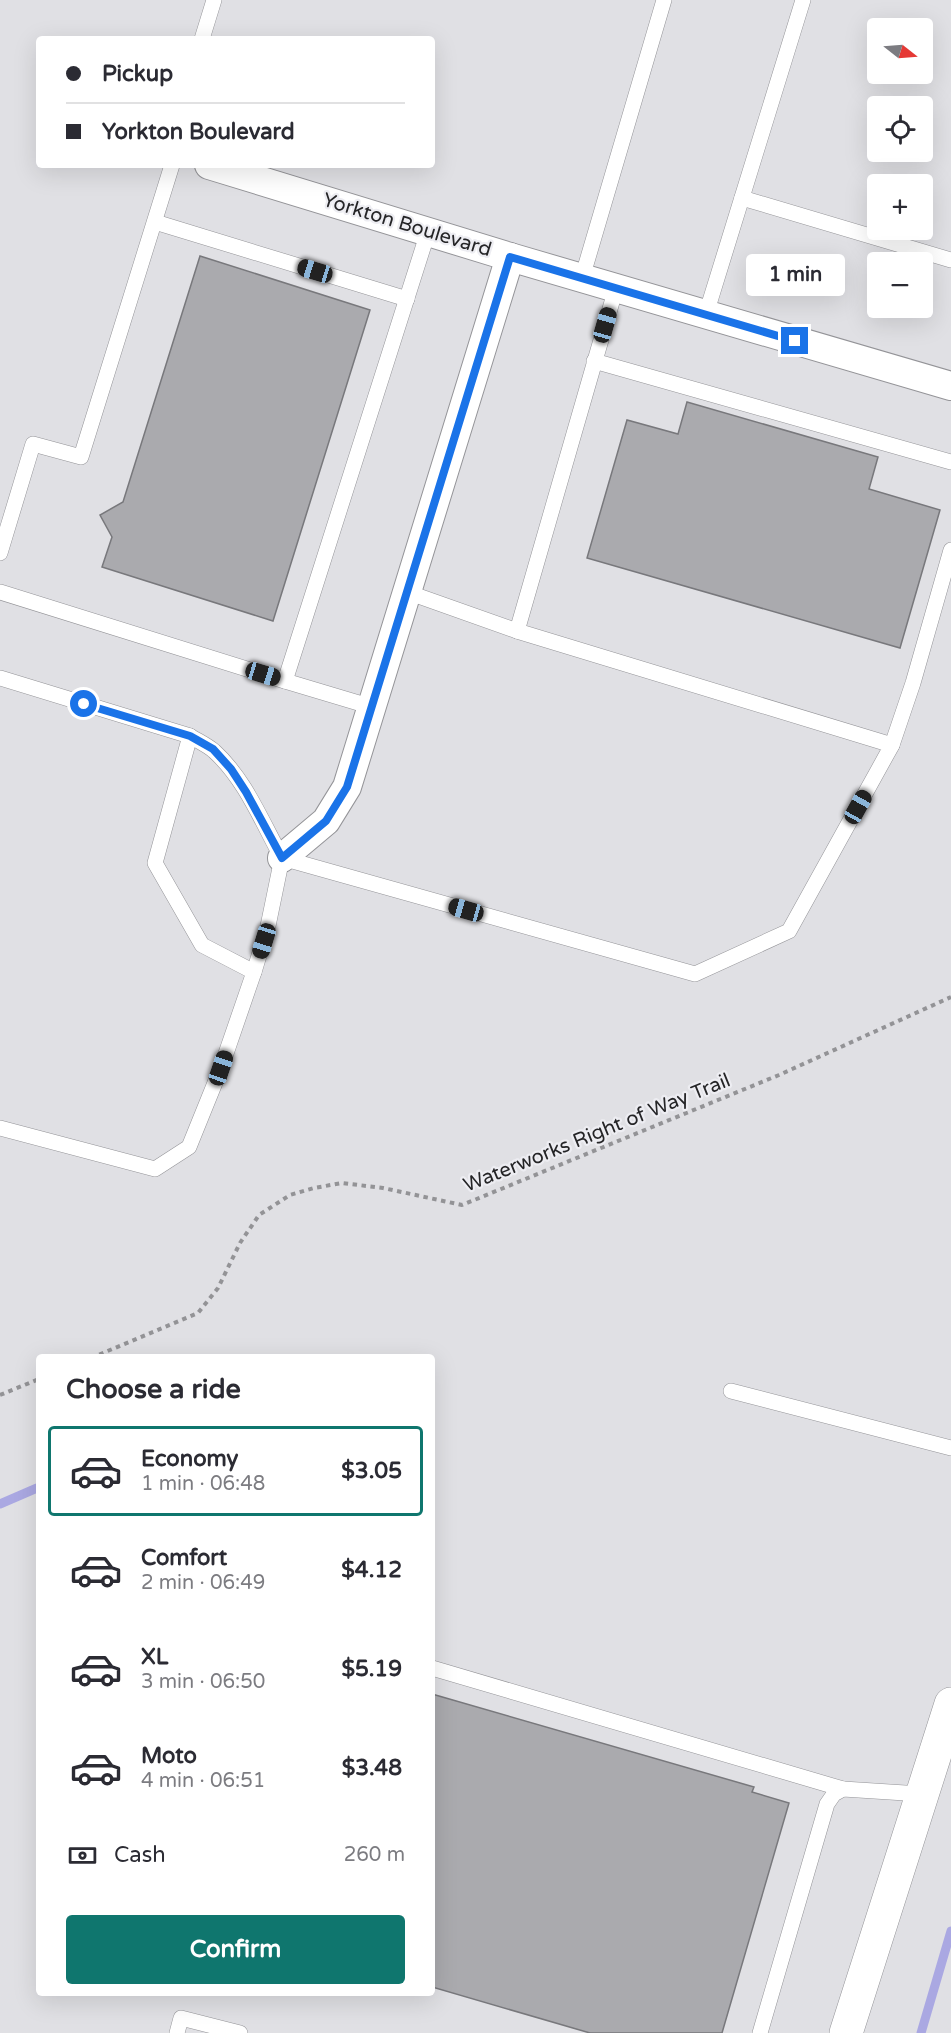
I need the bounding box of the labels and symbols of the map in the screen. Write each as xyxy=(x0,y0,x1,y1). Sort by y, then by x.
north arrow xyxy=(867,18,933,84)
street label: Yorkton Boulevard xyxy=(320,188,494,262)
callout: 1 min xyxy=(746,254,844,296)
car xyxy=(295,257,335,285)
car xyxy=(591,305,619,345)
route end xyxy=(781,327,808,354)
car xyxy=(243,660,283,688)
route start xyxy=(70,690,97,717)
car xyxy=(841,787,875,827)
car xyxy=(446,896,486,924)
car xyxy=(250,921,278,961)
car xyxy=(207,1048,235,1088)
street label: Waterworks Right of Way Trail xyxy=(460,1068,734,1198)

